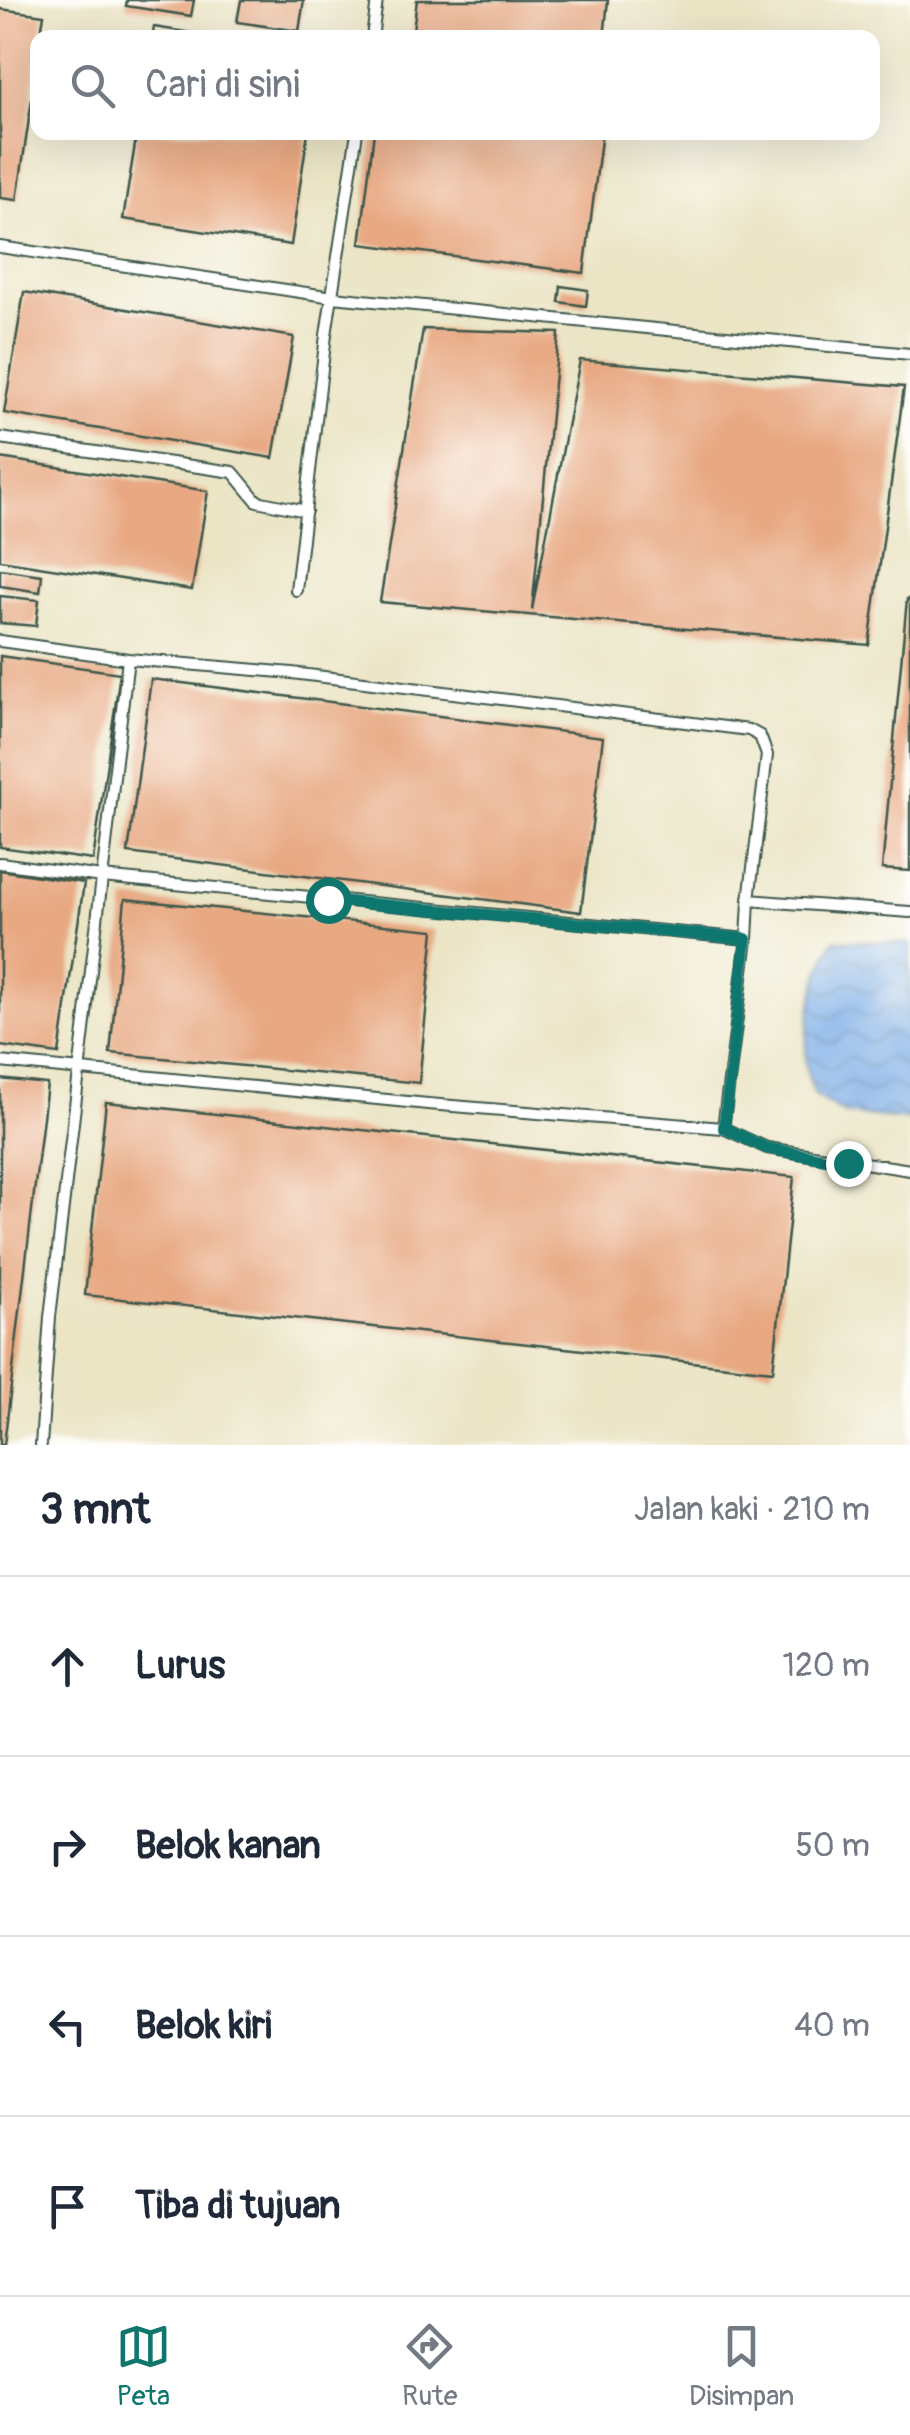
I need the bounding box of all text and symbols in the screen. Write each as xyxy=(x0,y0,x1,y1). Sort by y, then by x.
search box xyxy=(30,30,880,140)
icon: search xyxy=(65,58,120,113)
text: Cari di sini xyxy=(145,61,300,109)
route start xyxy=(306,878,352,924)
route end xyxy=(826,1141,872,1187)
text: 3 mnt xyxy=(40,1484,150,1536)
text: Jalan kaki · 210 m xyxy=(634,1490,870,1530)
icon: ahead xyxy=(40,1639,95,1694)
text: Lurus xyxy=(135,1642,225,1690)
text: 120 m xyxy=(782,1646,870,1686)
icon: right xyxy=(40,1819,95,1874)
text: Belok kanan xyxy=(135,1822,321,1870)
text: 50 m xyxy=(795,1826,870,1866)
icon: left xyxy=(40,1999,95,2054)
text: Belok kiri xyxy=(135,2002,272,2050)
text: 40 m xyxy=(794,2006,870,2046)
icon: arrive xyxy=(40,2179,95,2234)
text: Tiba di tujuan xyxy=(135,2182,341,2230)
tab: Peta xyxy=(116,2319,171,2414)
tab: Rute xyxy=(402,2319,457,2414)
tab: Disimpan xyxy=(689,2319,794,2414)

